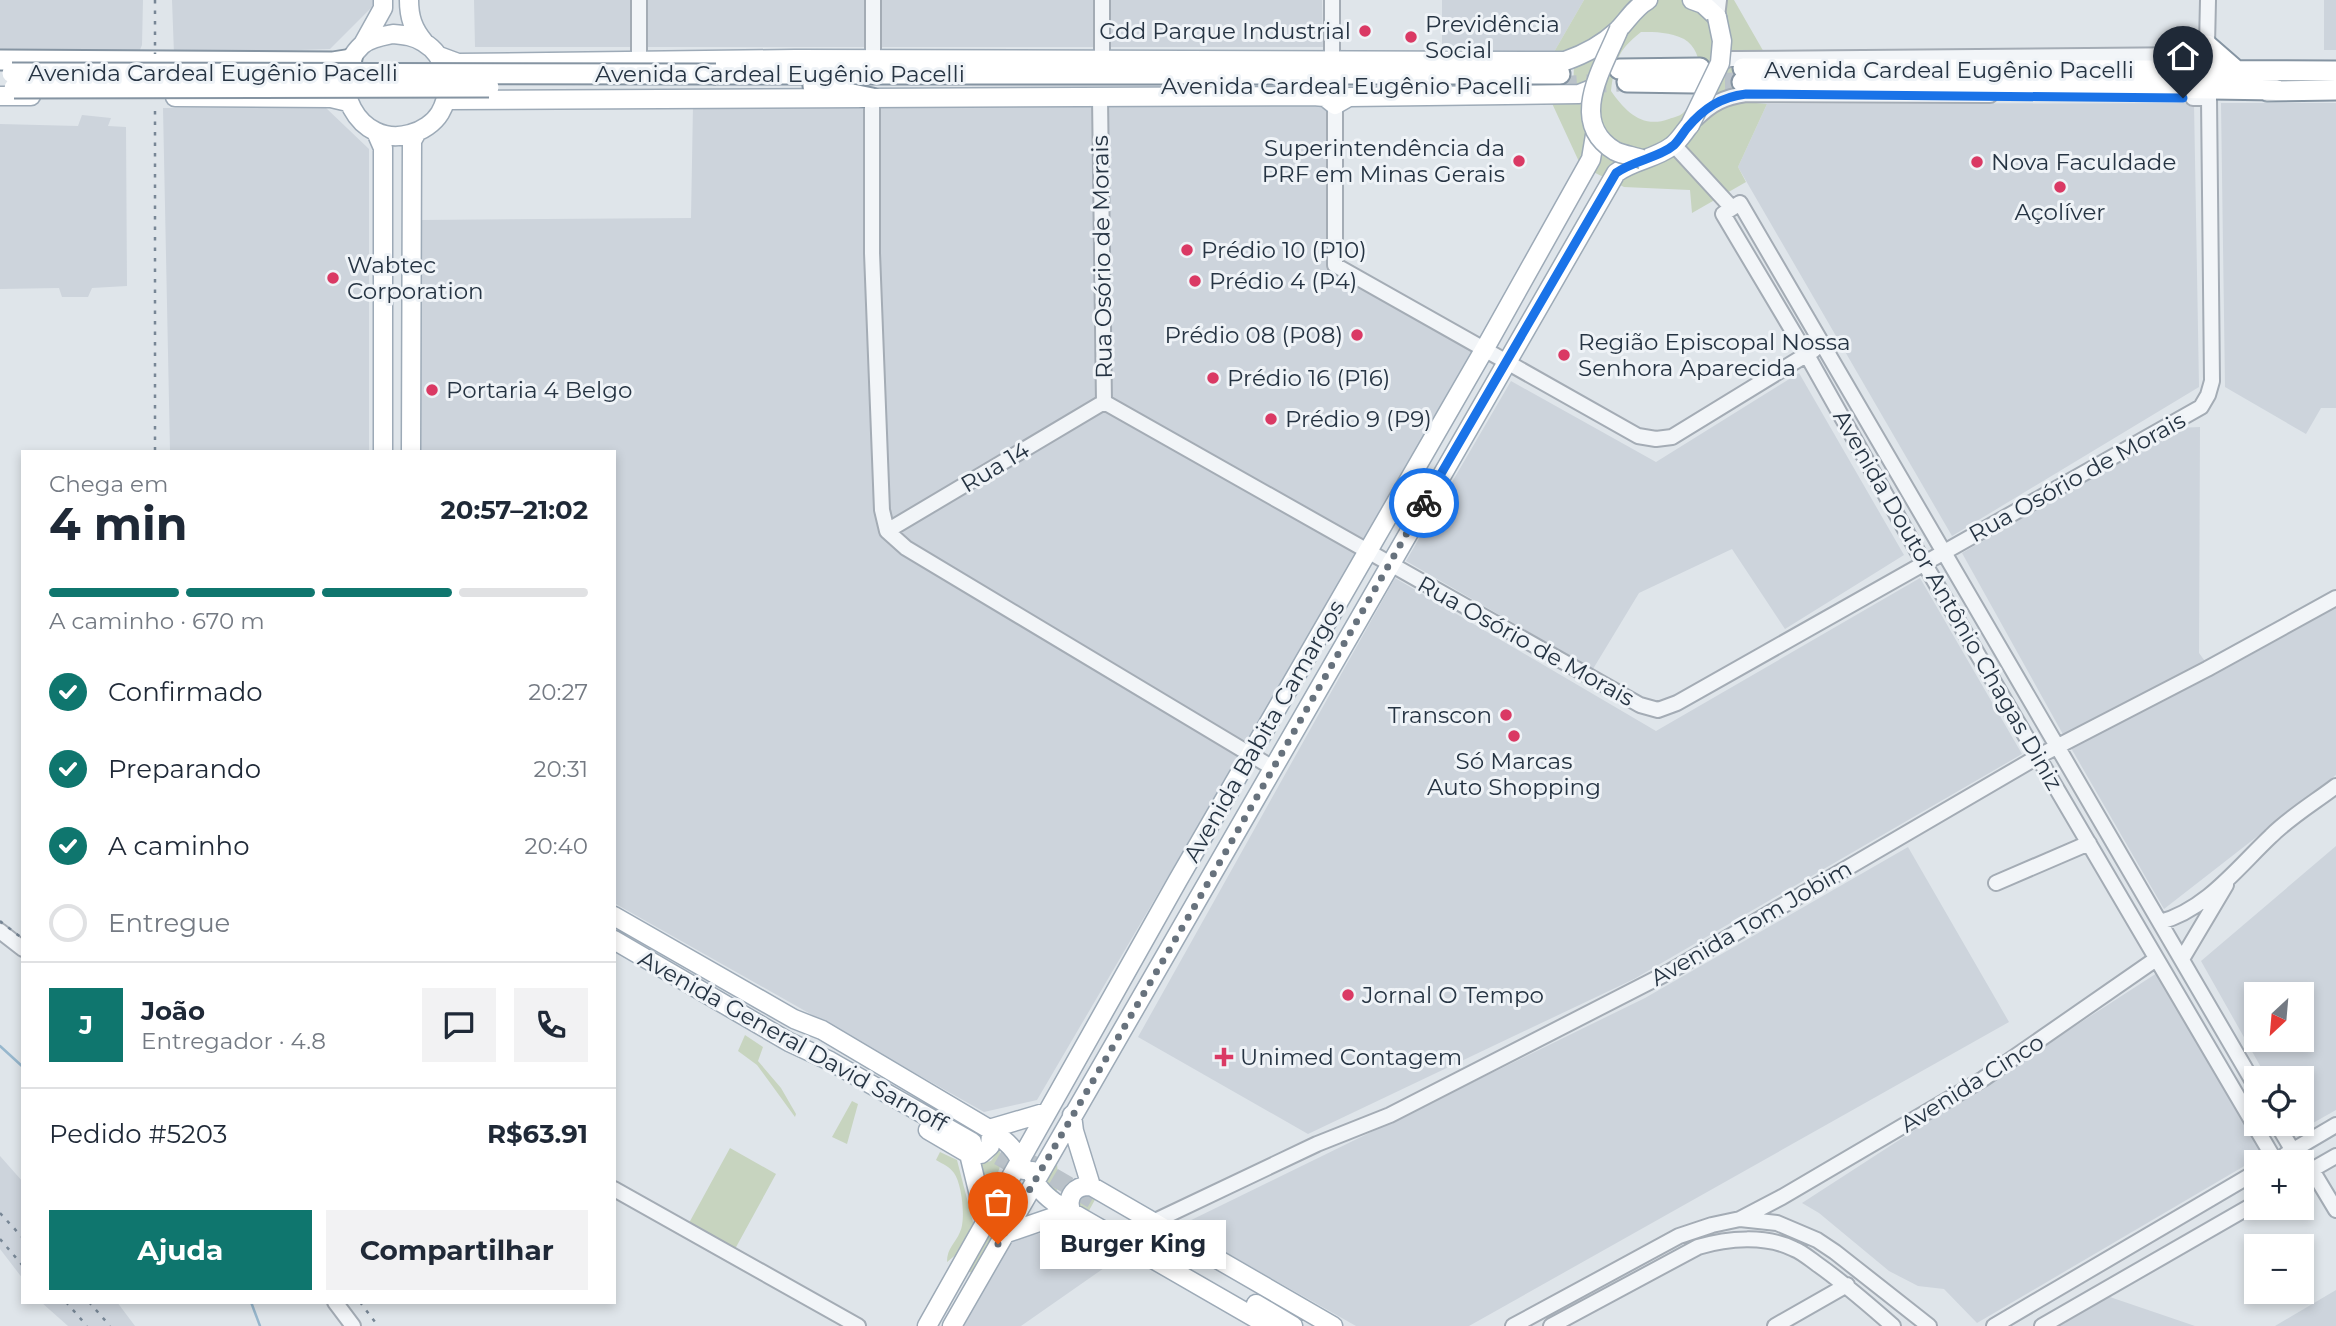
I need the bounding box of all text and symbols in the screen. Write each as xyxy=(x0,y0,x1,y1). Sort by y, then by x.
place label: Previdência Social xyxy=(1425,10,1560,64)
place label: Cdd Parque Industrial xyxy=(1099,17,1351,45)
marker: Cdd Parque Industrial xyxy=(1357,23,1373,39)
pin xyxy=(2153,26,2213,98)
marker: Previdência Social xyxy=(1403,29,1419,45)
icon: home xyxy=(2164,37,2202,75)
street label: Avenida Cardeal Eugênio Pacelli xyxy=(1764,56,2134,84)
street label: Avenida Cardeal Eugênio Pacelli xyxy=(28,59,398,87)
street label: Avenida Cardeal Eugênio Pacelli xyxy=(595,60,965,88)
street label: Avenida Cardeal Eugênio Pacelli xyxy=(1161,72,1531,100)
place label: Superintendência da PRF em Minas Gerais xyxy=(1262,134,1505,188)
street label: Rua Osório de Morais xyxy=(1086,135,1118,379)
place label: Nova Faculdade xyxy=(1991,148,2176,176)
marker: Superintendência da PRF em Minas Gerais xyxy=(1511,153,1527,169)
marker: Nova Faculdade xyxy=(1969,154,1985,170)
marker: Açolíver xyxy=(2052,179,2068,195)
place label: Açolíver xyxy=(2014,198,2106,226)
place label: Prédio 10 (P10) xyxy=(1201,236,1367,264)
marker: Prédio 10 (P10) xyxy=(1179,242,1195,258)
place label: Wabtec Corporation xyxy=(347,251,484,305)
place label: Prédio 4 (P4) xyxy=(1209,267,1357,295)
marker: Wabtec Corporation xyxy=(325,270,341,286)
marker: Prédio 4 (P4) xyxy=(1187,273,1203,289)
place label: Prédio 08 (P08) xyxy=(1164,321,1343,349)
marker: Prédio 08 (P08) xyxy=(1349,327,1365,343)
place label: Região Episcopal Nossa Senhora Aparecida xyxy=(1578,328,1850,382)
marker: Região Episcopal Nossa Senhora Aparecida xyxy=(1556,347,1572,363)
place label: Prédio 16 (P16) xyxy=(1227,364,1390,392)
marker: Prédio 16 (P16) xyxy=(1205,370,1221,386)
place label: Portaria 4 Belgo xyxy=(446,376,632,404)
marker: Portaria 4 Belgo xyxy=(424,382,440,398)
place label: Prédio 9 (P9) xyxy=(1285,405,1432,433)
street label: Avenida Doutor Antônio Chagas Diniz xyxy=(1827,405,2069,795)
street label: Rua Osório de Morais xyxy=(1964,406,2190,548)
marker: Prédio 9 (P9) xyxy=(1263,411,1279,427)
street label: Rua 14 xyxy=(956,436,1034,498)
courier xyxy=(1389,468,1459,538)
text: Chega em xyxy=(49,470,168,498)
icon: bike xyxy=(1405,484,1443,522)
text: 20:57–21:02 xyxy=(440,494,588,526)
text: 4 min xyxy=(49,495,188,552)
street label: Rua Osório de Morais xyxy=(1413,570,1639,712)
street label: Avenida Babita Camargos xyxy=(1177,595,1351,867)
text: A caminho · 670 m xyxy=(49,607,265,635)
icon: check xyxy=(49,673,87,711)
text: Confirmado xyxy=(108,676,263,708)
text: 20:27 xyxy=(528,678,588,706)
place label: Transcon xyxy=(1388,701,1492,729)
marker: Transcon xyxy=(1498,707,1514,723)
marker: Só Marcas Auto Shopping xyxy=(1506,728,1522,744)
place label: Só Marcas Auto Shopping xyxy=(1427,747,1601,801)
icon: check xyxy=(49,750,87,788)
text: Preparando xyxy=(108,753,261,785)
text: 20:31 xyxy=(534,755,588,783)
icon: check xyxy=(49,827,87,865)
text: A caminho xyxy=(108,830,249,862)
text: 20:40 xyxy=(524,832,588,860)
street label: Avenida Tom Jobim xyxy=(1645,854,1857,992)
text: Entregue xyxy=(108,907,230,939)
street label: Avenida General David Sarnoff xyxy=(634,944,953,1138)
place label: Jornal O Tempo xyxy=(1361,981,1544,1009)
north arrow xyxy=(2244,982,2314,1052)
map controls xyxy=(2244,982,2314,1304)
marker: Jornal O Tempo xyxy=(1340,987,1356,1003)
button: chat xyxy=(422,988,496,1062)
button: phone xyxy=(514,988,588,1062)
text: João xyxy=(141,995,205,1027)
text: J xyxy=(79,1009,93,1041)
text: Entregador · 4.8 xyxy=(141,1027,326,1055)
street label: Avenida Cinco xyxy=(1895,1028,2049,1138)
place label: Unimed Contagem xyxy=(1240,1043,1462,1071)
marker: Unimed Contagem xyxy=(1214,1047,1234,1067)
button: locate xyxy=(2244,1066,2314,1136)
text: Pedido #5203 xyxy=(49,1118,227,1150)
text: R$63.91 xyxy=(487,1118,588,1150)
button: + xyxy=(2244,1150,2314,1220)
pin xyxy=(968,1172,1028,1244)
icon: bag xyxy=(979,1183,1017,1221)
button: Ajuda xyxy=(49,1210,312,1290)
button: Compartilhar xyxy=(326,1210,588,1290)
callout: Burger King xyxy=(1040,1220,1226,1268)
text: Burger King xyxy=(1060,1230,1206,1258)
button: − xyxy=(2244,1234,2314,1304)

